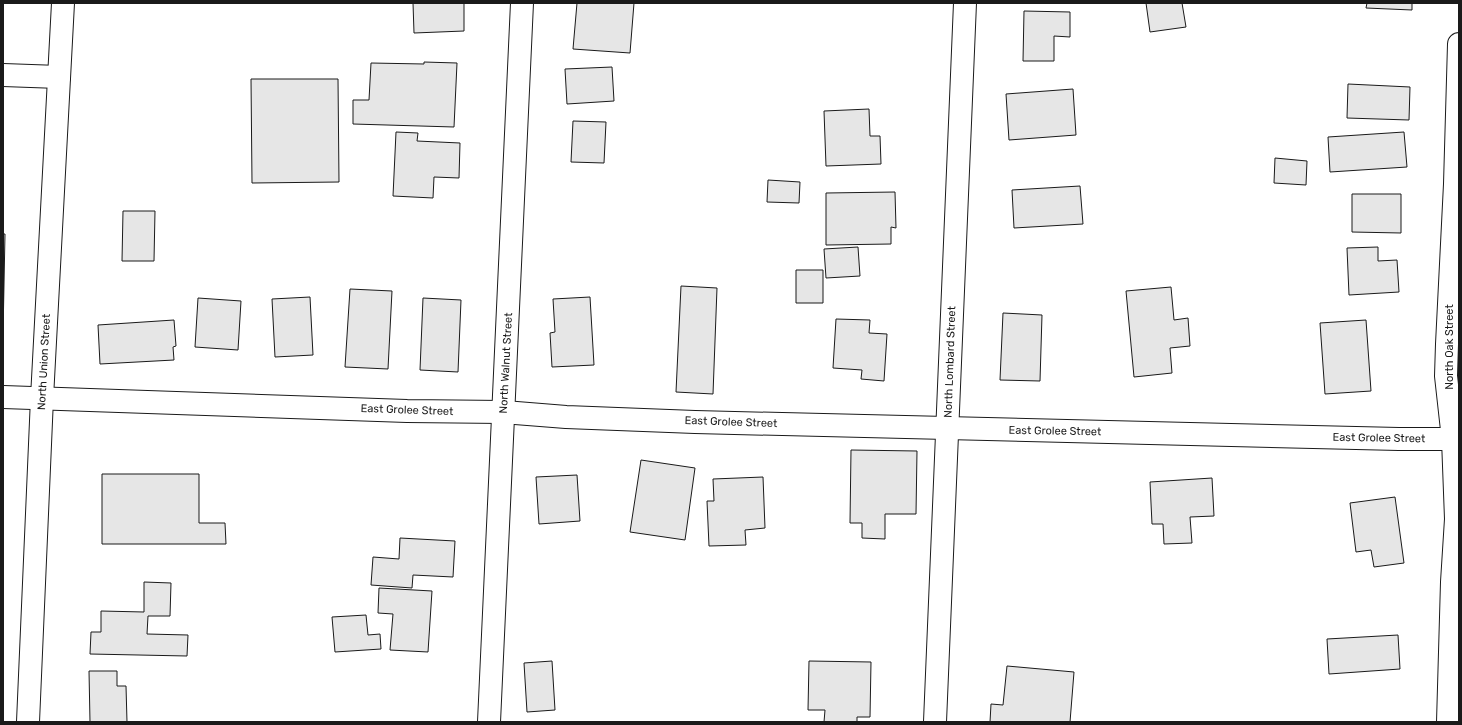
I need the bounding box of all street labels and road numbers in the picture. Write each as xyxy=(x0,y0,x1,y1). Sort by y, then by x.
street label: North Oak Street xyxy=(1443,304,1456,390)
street label: North Lombard Street xyxy=(942,305,958,418)
street label: North Walnut Street xyxy=(497,312,515,414)
street label: North Union Street xyxy=(35,313,53,410)
street label: East Grolee Street xyxy=(360,402,454,418)
street label: East Grolee Street xyxy=(684,414,778,430)
street label: East Grolee Street xyxy=(1009,424,1102,438)
street label: East Grolee Street xyxy=(1333,431,1426,445)

